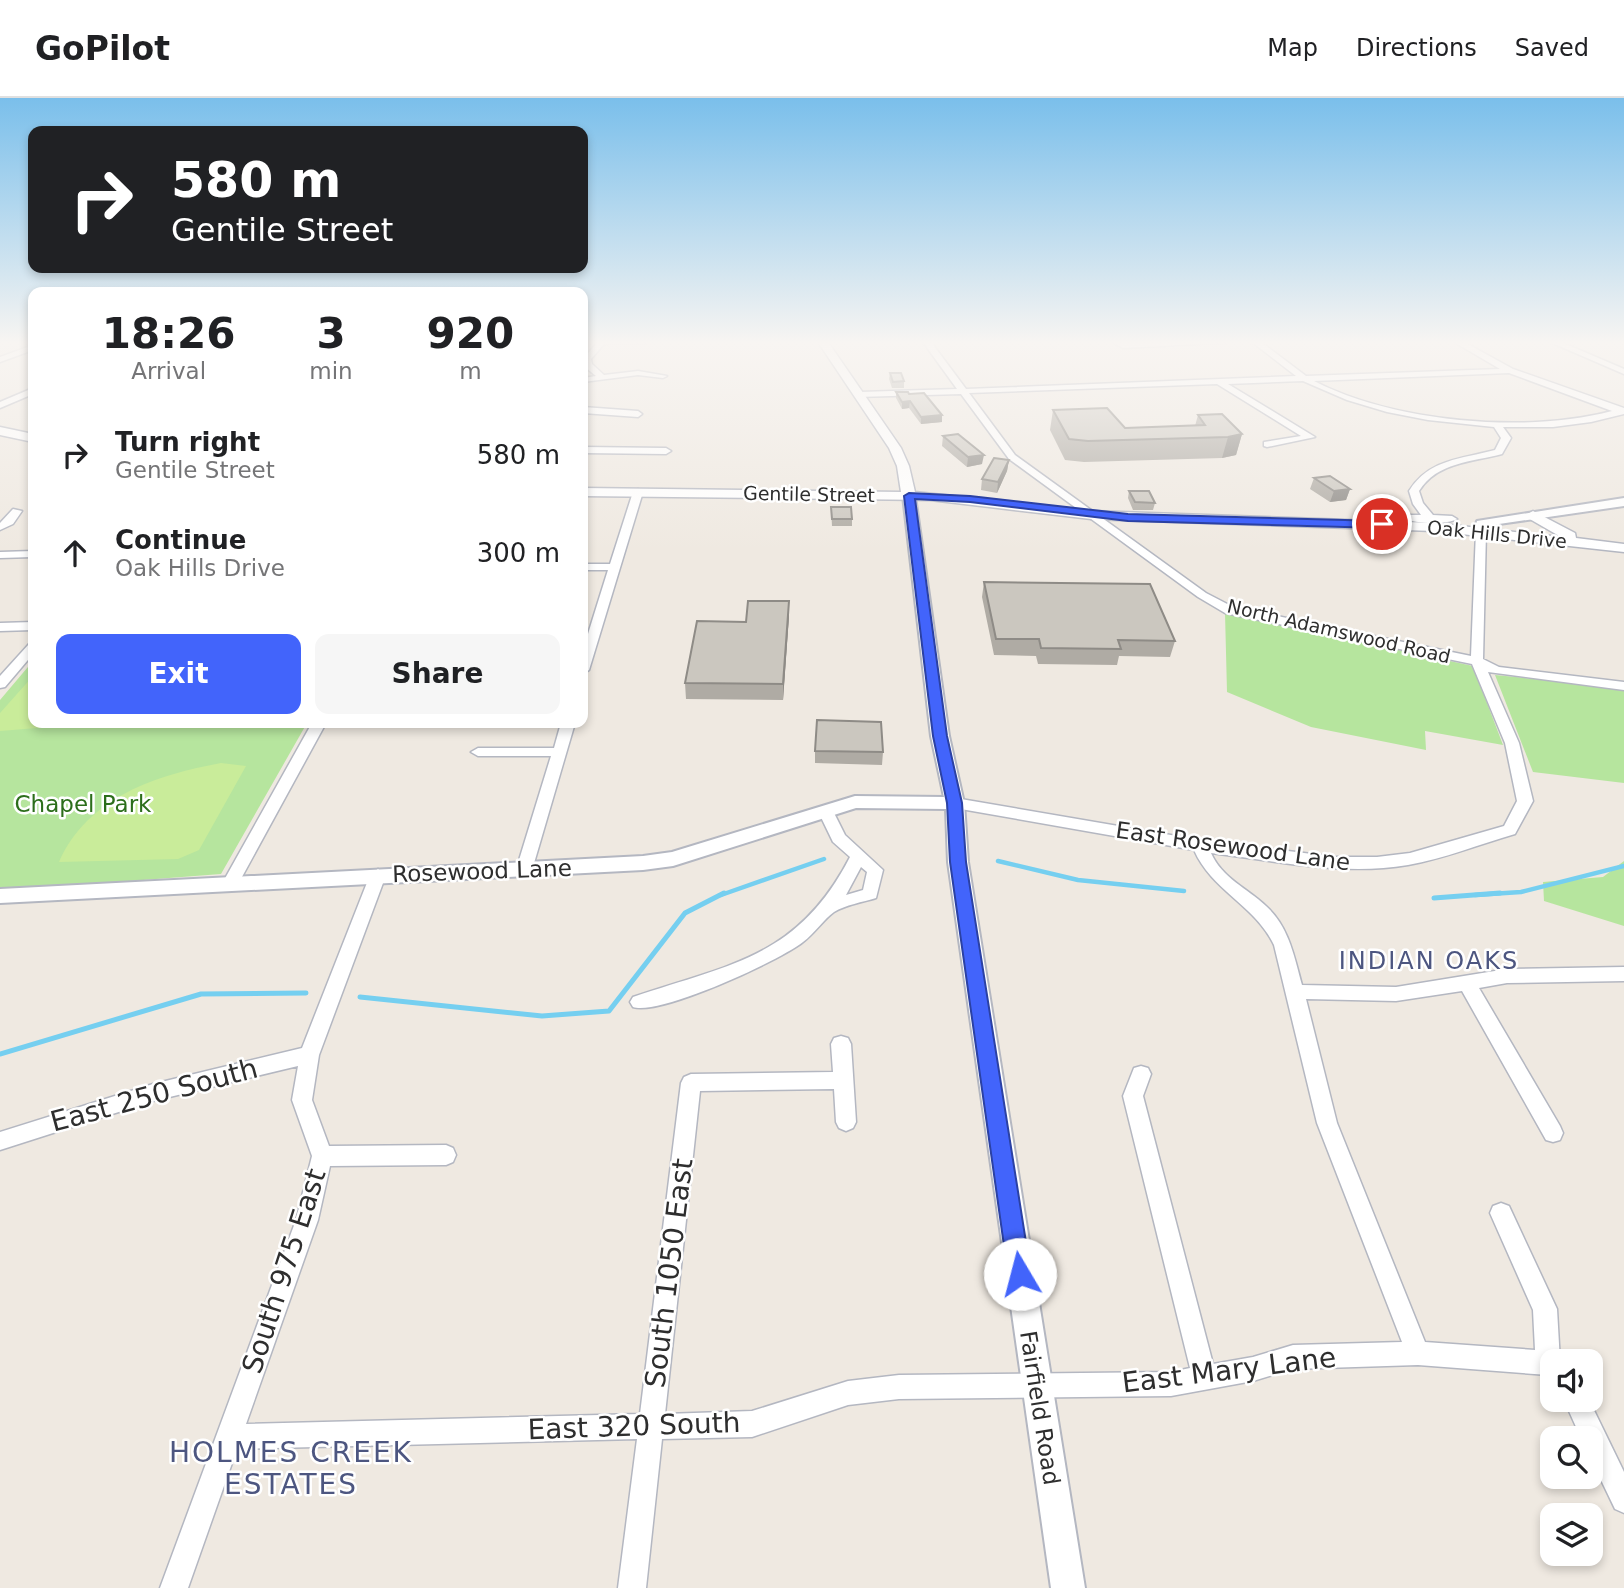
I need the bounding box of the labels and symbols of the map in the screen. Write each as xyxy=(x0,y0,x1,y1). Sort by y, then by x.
street label: Gentile Street xyxy=(743,482,875,506)
pin xyxy=(1352,494,1412,554)
street label: Oak Hills Drive xyxy=(1426,516,1568,552)
street label: North Adamswood Road xyxy=(1225,595,1453,667)
park label: Chapel Park xyxy=(15,791,152,817)
street label: East Rosewood Lane xyxy=(1114,817,1352,875)
street label: Rosewood Lane xyxy=(392,855,572,887)
district label: INDIAN OAKS xyxy=(1339,947,1519,975)
street label: East 250 South xyxy=(47,1051,261,1139)
street label: South 1050 East xyxy=(639,1156,699,1390)
street label: South 975 East xyxy=(235,1165,333,1377)
position arrow xyxy=(983,1237,1057,1311)
street label: Fairfield Road xyxy=(1015,1329,1065,1487)
street label: East Mary Lane xyxy=(1120,1341,1338,1399)
street label: East 320 South xyxy=(527,1406,741,1446)
district label: HOLMES CREEK ESTATES xyxy=(169,1436,413,1501)

